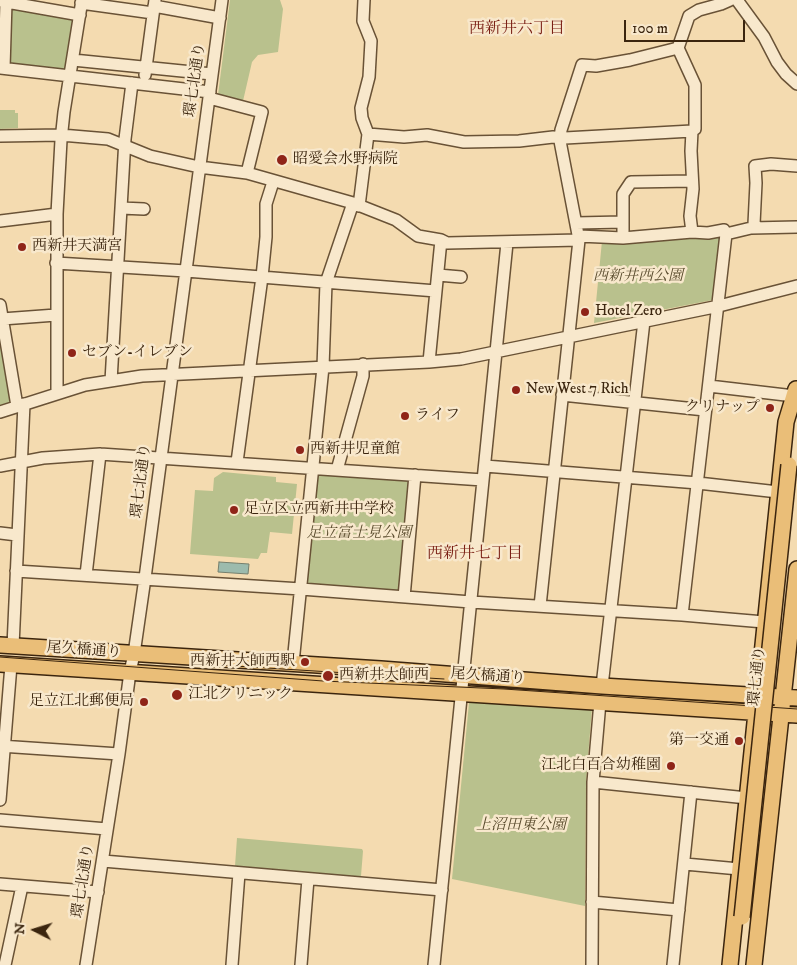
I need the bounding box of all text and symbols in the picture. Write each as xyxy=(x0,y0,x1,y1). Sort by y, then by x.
scale bar xyxy=(627,10,748,42)
text: 100 m xyxy=(632,19,668,38)
district label: 西新井六丁目 xyxy=(469,20,565,40)
street label: 環七北通り xyxy=(182,42,210,118)
place label: 昭愛会水野病院 xyxy=(293,151,398,169)
marker: 昭愛会水野病院 xyxy=(275,153,289,167)
place label: 西新井天満宮 xyxy=(32,238,122,256)
marker: 西新井天満宮 xyxy=(16,241,28,253)
park label: 西新井西公園 xyxy=(593,268,683,286)
place label: Hotel Zero xyxy=(595,303,662,321)
marker: Hotel Zero xyxy=(579,306,591,318)
place label: セブン-イレブン xyxy=(82,344,193,362)
marker: セブン-イレブン xyxy=(66,347,78,359)
place label: New West 7 Rich xyxy=(526,381,629,399)
marker: New West 7 Rich xyxy=(510,384,522,396)
place label: クリナップ xyxy=(685,399,760,417)
marker: クリナップ xyxy=(764,402,776,414)
place label: ライフ xyxy=(415,407,460,425)
marker: ライフ xyxy=(399,410,411,422)
place label: 西新井児童館 xyxy=(310,441,400,459)
street label: 環七北通り xyxy=(128,443,156,519)
marker: 西新井児童館 xyxy=(294,444,306,456)
place label: 足立区立西新井中学校 xyxy=(244,501,394,519)
marker: 足立区立西新井中学校 xyxy=(228,504,240,516)
park label: 足立富士見公園 xyxy=(307,525,411,543)
district label: 西新井七丁目 xyxy=(427,545,523,565)
street label: 尾久橋通り xyxy=(46,639,122,663)
street label: 環七通り xyxy=(746,645,770,707)
place label: 西新井大師西駅 xyxy=(190,653,295,671)
marker: 西新井大師西駅 xyxy=(299,656,311,668)
street label: 尾久橋通り xyxy=(450,665,526,689)
place label: 西新井大師西 xyxy=(339,667,429,685)
marker: 西新井大師西 xyxy=(321,669,335,683)
place label: 江北クリニック xyxy=(188,686,293,704)
marker: 江北クリニック xyxy=(170,688,184,702)
place label: 足立江北郵便局 xyxy=(29,693,134,711)
marker: 足立江北郵便局 xyxy=(138,696,150,708)
place label: 第一交通 xyxy=(669,732,729,750)
marker: 第一交通 xyxy=(733,735,745,747)
place label: 江北白百合幼稚園 xyxy=(541,757,661,775)
marker: 江北白百合幼稚園 xyxy=(665,760,677,772)
park label: 上沼田東公園 xyxy=(476,817,566,835)
street label: 環七北通り xyxy=(69,843,99,919)
north arrow xyxy=(10,905,60,955)
text: N xyxy=(11,922,30,935)

